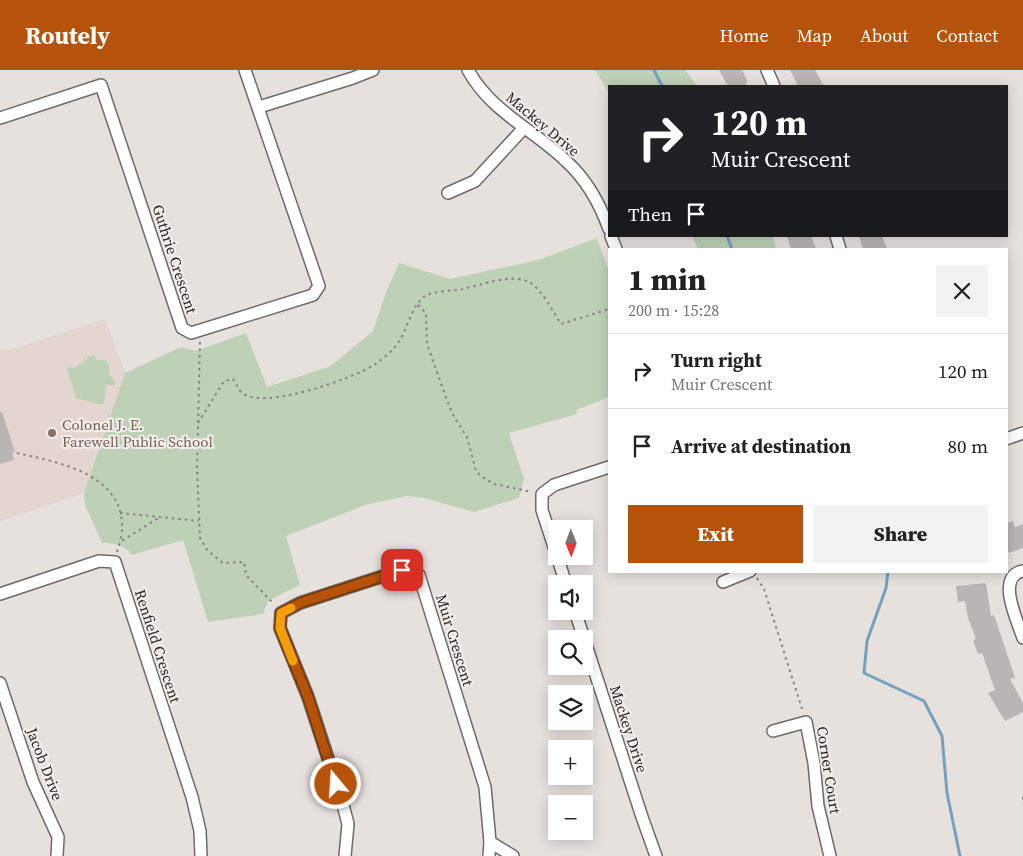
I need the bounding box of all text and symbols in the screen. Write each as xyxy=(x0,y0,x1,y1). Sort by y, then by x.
text: Routely xyxy=(25,19,110,52)
text: Home xyxy=(720,23,769,48)
text: Map xyxy=(797,23,832,48)
text: About xyxy=(860,23,908,48)
text: Contact xyxy=(936,23,998,48)
street label: Mackey Drive xyxy=(501,87,585,161)
text: 120 m xyxy=(711,99,807,147)
icon: right xyxy=(628,105,693,170)
text: Muir Crescent xyxy=(711,144,850,174)
icon: arrive xyxy=(682,200,710,228)
text: Then xyxy=(628,201,672,227)
street label: Guthrie Crescent xyxy=(147,202,203,316)
text: 1 min xyxy=(628,259,706,300)
button: close xyxy=(936,265,988,317)
text: 200 m · 15:28 xyxy=(628,299,719,321)
text: Turn right xyxy=(671,347,762,373)
icon: right xyxy=(628,357,656,385)
text: 120 m xyxy=(938,358,988,384)
text: Muir Crescent xyxy=(671,373,772,395)
place label: Colonel J. E. Farewell Public School xyxy=(62,414,213,452)
marker: Colonel J. E. Farewell Public School xyxy=(46,427,58,439)
icon: arrive xyxy=(628,432,656,460)
text: Arrive at destination xyxy=(671,433,851,459)
text: 80 m xyxy=(947,433,988,459)
button: Exit xyxy=(628,505,803,563)
button: Share xyxy=(813,505,988,563)
north arrow xyxy=(548,520,592,565)
map controls xyxy=(548,520,593,840)
pin xyxy=(381,549,423,591)
icon: arrive xyxy=(388,556,416,584)
button: sound xyxy=(548,575,593,620)
street label: Renfield Crescent xyxy=(130,587,186,706)
street label: Muir Crescent xyxy=(431,592,479,689)
button: search xyxy=(548,630,593,675)
street label: Mackey Drive xyxy=(605,683,653,776)
button: layers xyxy=(548,685,593,730)
street label: Jacob Drive xyxy=(21,724,69,804)
street label: Corner Court xyxy=(812,725,846,815)
button: + xyxy=(548,740,593,785)
position arrow xyxy=(309,757,361,809)
button: − xyxy=(548,795,593,840)

